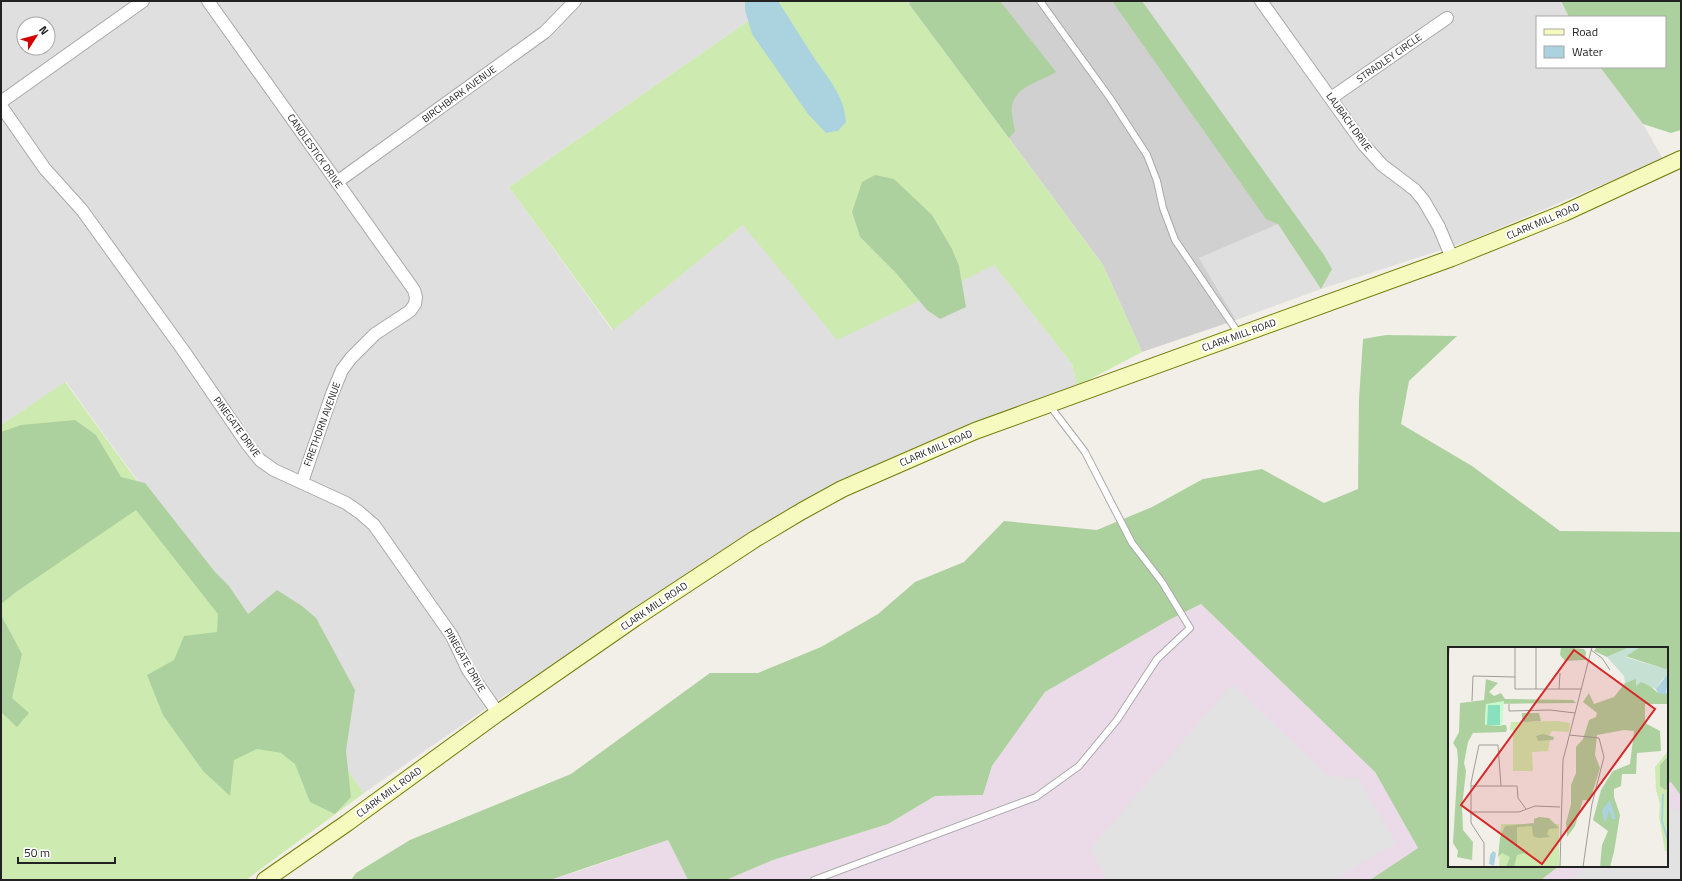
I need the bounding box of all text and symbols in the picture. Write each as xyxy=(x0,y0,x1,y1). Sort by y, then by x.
north arrow xyxy=(16,16,56,56)
legend xyxy=(1536,16,1666,68)
text: N xyxy=(35,22,53,38)
text: Road xyxy=(1572,22,1598,41)
street label: STRADLEY CIRCLE xyxy=(1353,30,1425,86)
text: Water xyxy=(1572,42,1603,61)
street label: BIRCHBARK AVENUE xyxy=(419,62,500,126)
street label: LAUBACH DRIVE xyxy=(1322,89,1376,155)
street label: CANDLESTICK DRIVE xyxy=(284,111,347,192)
street label: CLARK MILL ROAD xyxy=(1504,199,1582,243)
street label: CLARK MILL ROAD xyxy=(1200,315,1278,355)
street label: FIRETHORN AVENUE xyxy=(300,379,344,468)
street label: PINEGATE DRIVE xyxy=(210,394,264,461)
street label: CLARK MILL ROAD xyxy=(897,426,975,470)
street label: CLARK MILL ROAD xyxy=(617,578,691,634)
street label: PINEGATE DRIVE xyxy=(441,625,490,695)
inset map xyxy=(1448,647,1668,867)
street label: CLARK MILL ROAD xyxy=(353,763,425,821)
scale bar xyxy=(18,839,115,865)
text: 50 m xyxy=(24,843,50,862)

